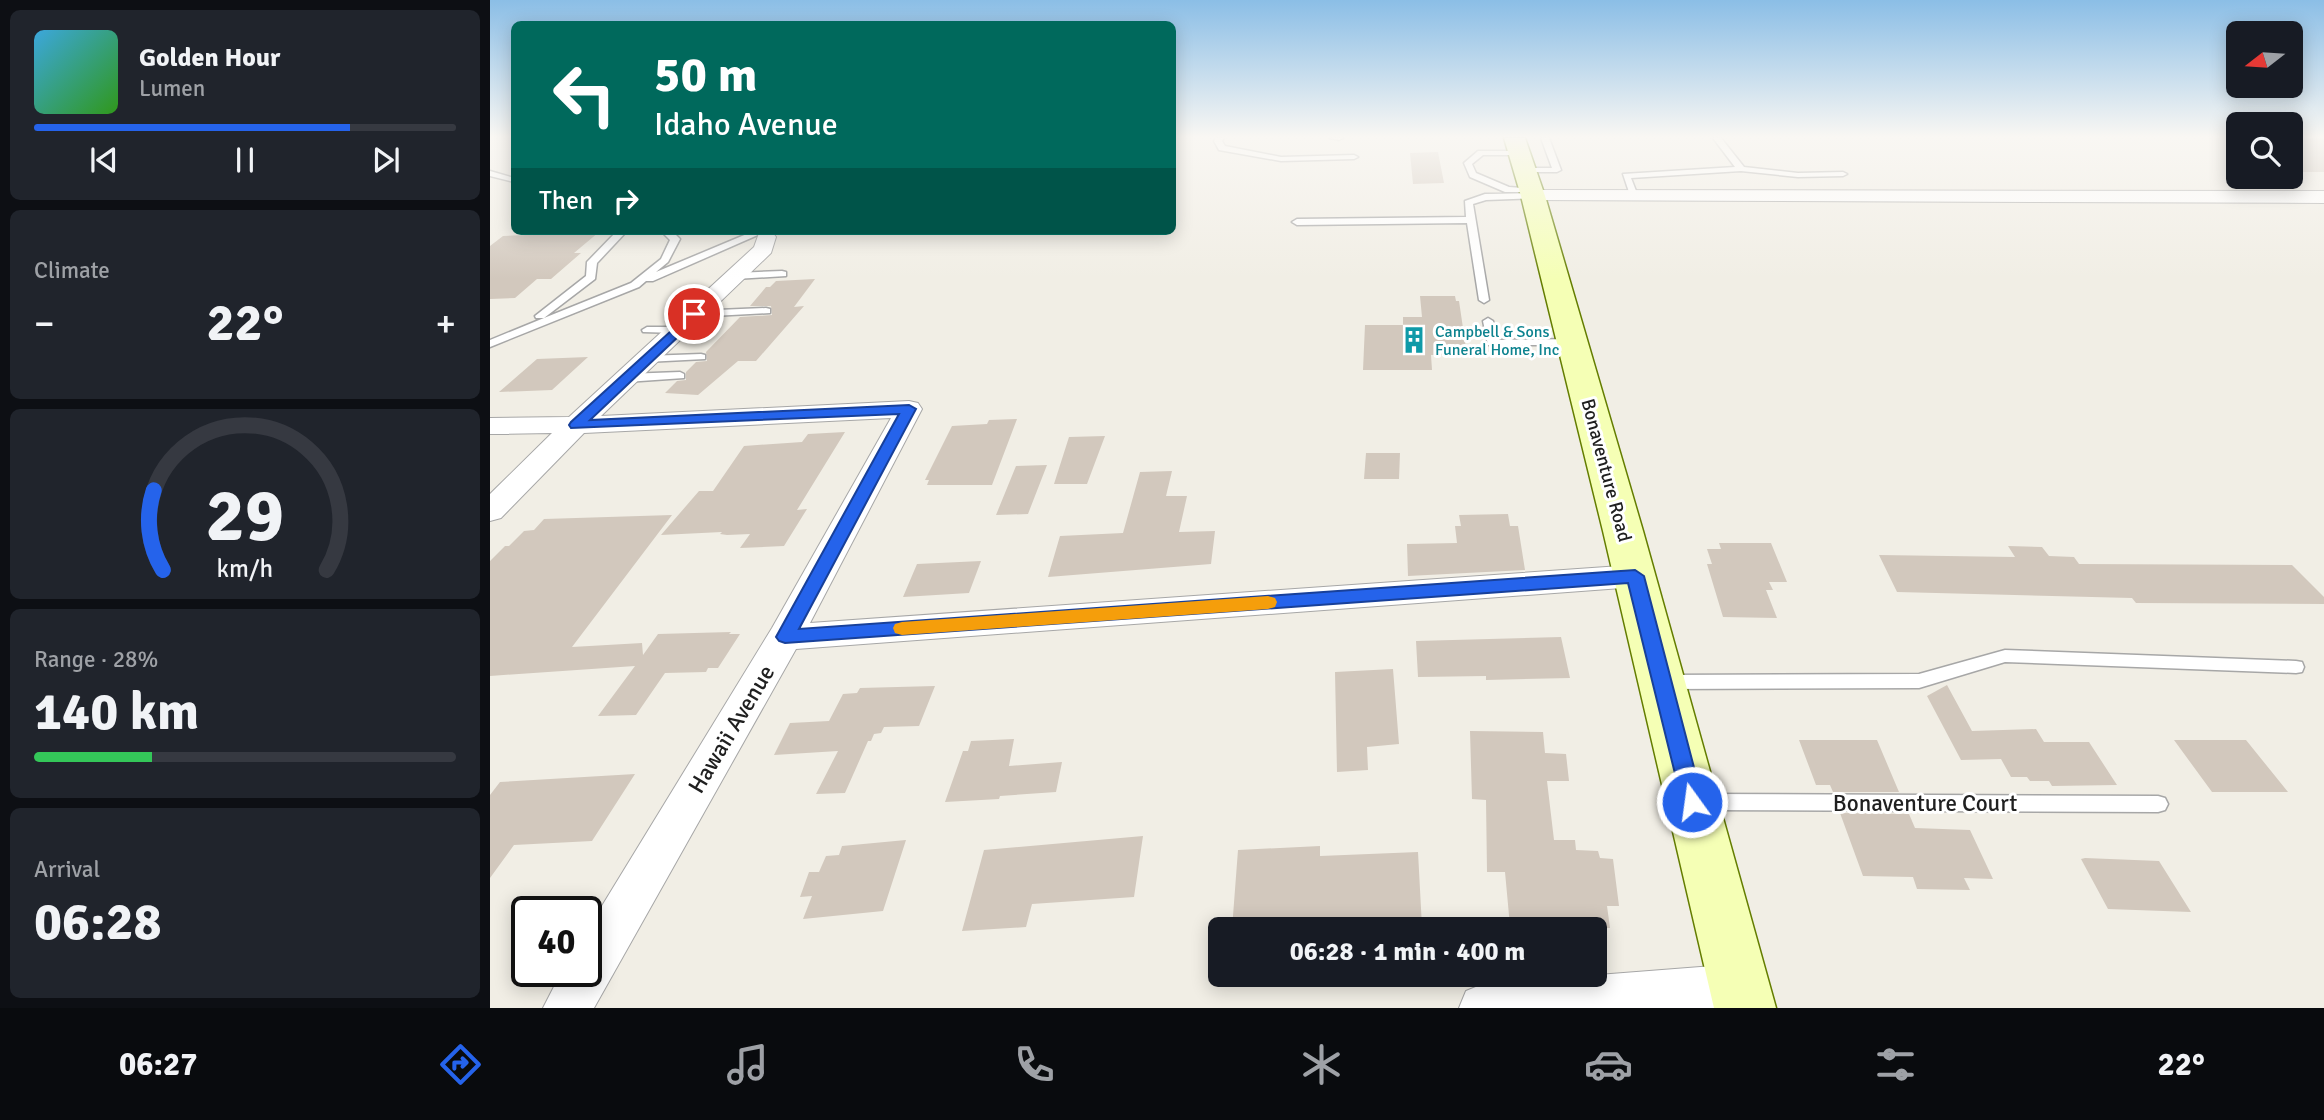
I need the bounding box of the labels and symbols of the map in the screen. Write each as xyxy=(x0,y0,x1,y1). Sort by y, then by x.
north arrow xyxy=(2226,21,2303,98)
pin xyxy=(664,284,724,344)
place label: Campbell & Sons Funeral Home, Inc xyxy=(1435,322,1559,360)
building icon: Campbell & Sons Funeral Home, Inc xyxy=(1399,325,1429,355)
street label: Bonaventure Road xyxy=(1575,396,1637,545)
street label: Hawaii Avenue xyxy=(682,660,781,799)
position arrow xyxy=(1655,765,1729,839)
street label: Bonaventure Court xyxy=(1833,789,2017,818)
speed limit sign: 40 xyxy=(511,896,602,987)

